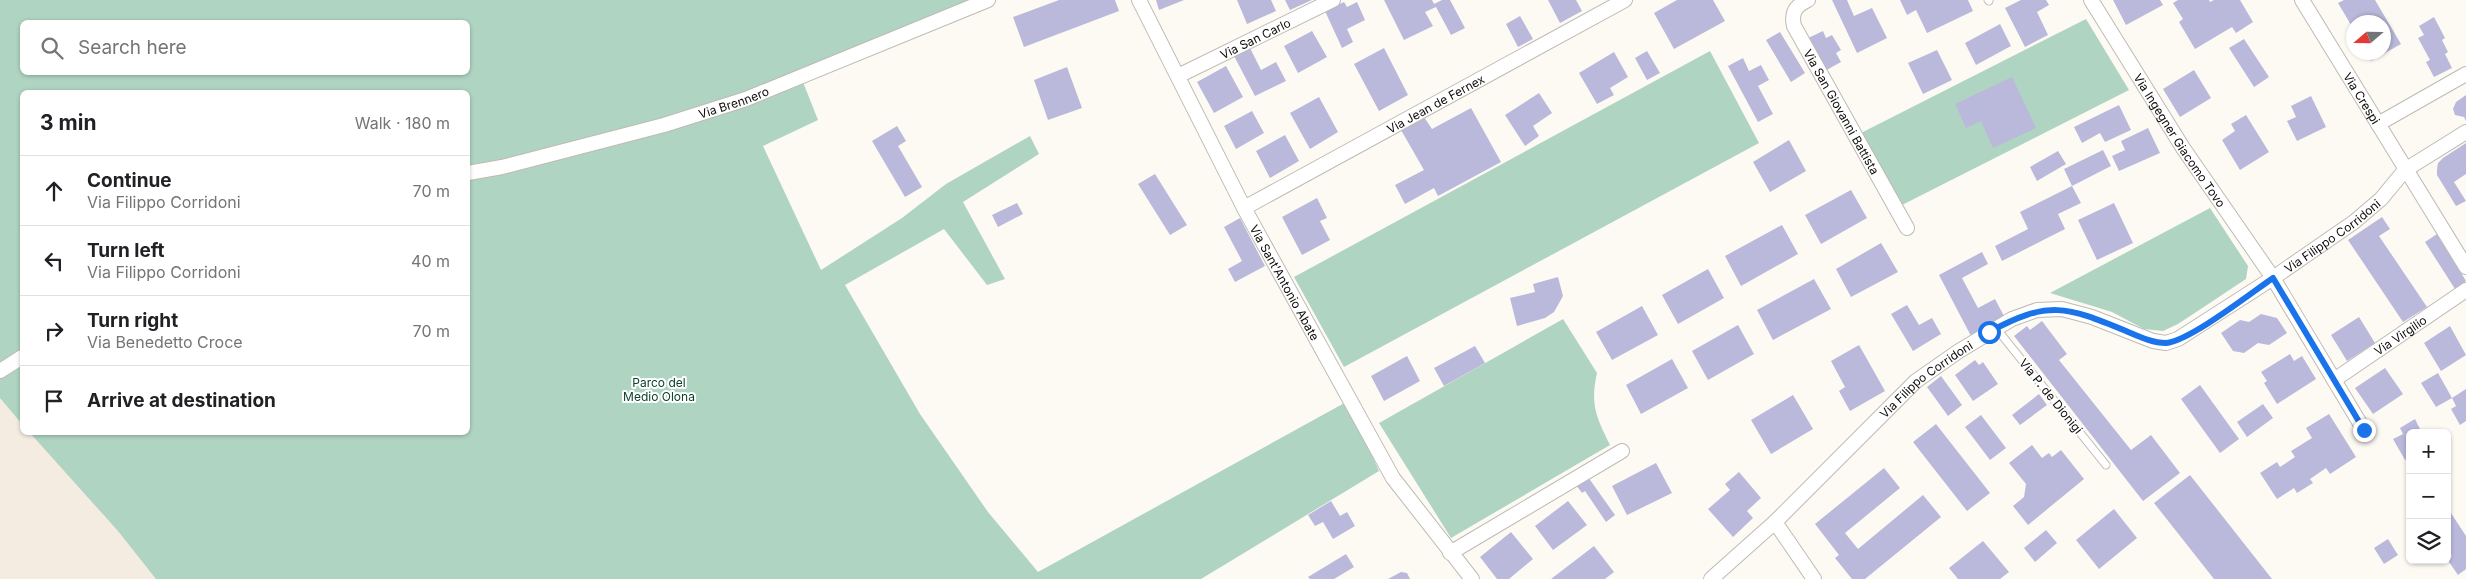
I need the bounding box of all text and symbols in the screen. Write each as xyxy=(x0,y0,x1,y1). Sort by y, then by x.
street label: Via San Carlo xyxy=(1218,15,1293,62)
north arrow xyxy=(2346,15,2391,60)
search box xyxy=(20,20,470,75)
icon: search xyxy=(38,34,66,62)
text: Search here xyxy=(78,36,187,59)
street label: Via San Giovanni Battista xyxy=(1801,46,1883,177)
street label: Via Crespi xyxy=(2341,69,2384,127)
street label: Via Jean de Fernex xyxy=(1384,71,1487,136)
street label: Via Ingegner Giacomo Tovo xyxy=(2131,71,2229,210)
street label: Via Brennero xyxy=(697,83,771,121)
text: 3 min xyxy=(40,110,96,135)
text: Walk · 180 m xyxy=(355,113,450,133)
text: Continue xyxy=(87,169,172,192)
icon: ahead xyxy=(40,177,68,205)
text: 70 m xyxy=(413,181,450,201)
text: Via Filippo Corridoni xyxy=(87,192,241,212)
street label: Via Filippo Corridoni xyxy=(2281,196,2383,276)
street label: Via Sant'Antonio Abate xyxy=(1247,222,1323,343)
text: Turn left xyxy=(87,239,165,262)
icon: left xyxy=(40,247,68,275)
text: 40 m xyxy=(411,251,450,271)
text: Via Filippo Corridoni xyxy=(87,262,241,282)
text: Turn right xyxy=(87,309,178,332)
street label: Via Virgilio xyxy=(2371,312,2429,358)
icon: right xyxy=(40,317,68,345)
text: 70 m xyxy=(413,321,450,341)
route start xyxy=(1978,321,2001,344)
text: Via Benedetto Croce xyxy=(87,332,243,352)
street label: Via Filippo Corridoni xyxy=(1876,337,1975,421)
street label: Via P. de Dionigi xyxy=(2016,355,2086,437)
park label: Parco del Medio Olona xyxy=(623,375,695,404)
icon: arrive xyxy=(40,387,68,415)
text: Arrive at destination xyxy=(87,389,276,412)
route end xyxy=(2353,419,2376,442)
map controls xyxy=(2406,429,2451,564)
button: + xyxy=(2406,429,2451,474)
button: − xyxy=(2406,474,2451,519)
button: layers xyxy=(2406,519,2451,564)

